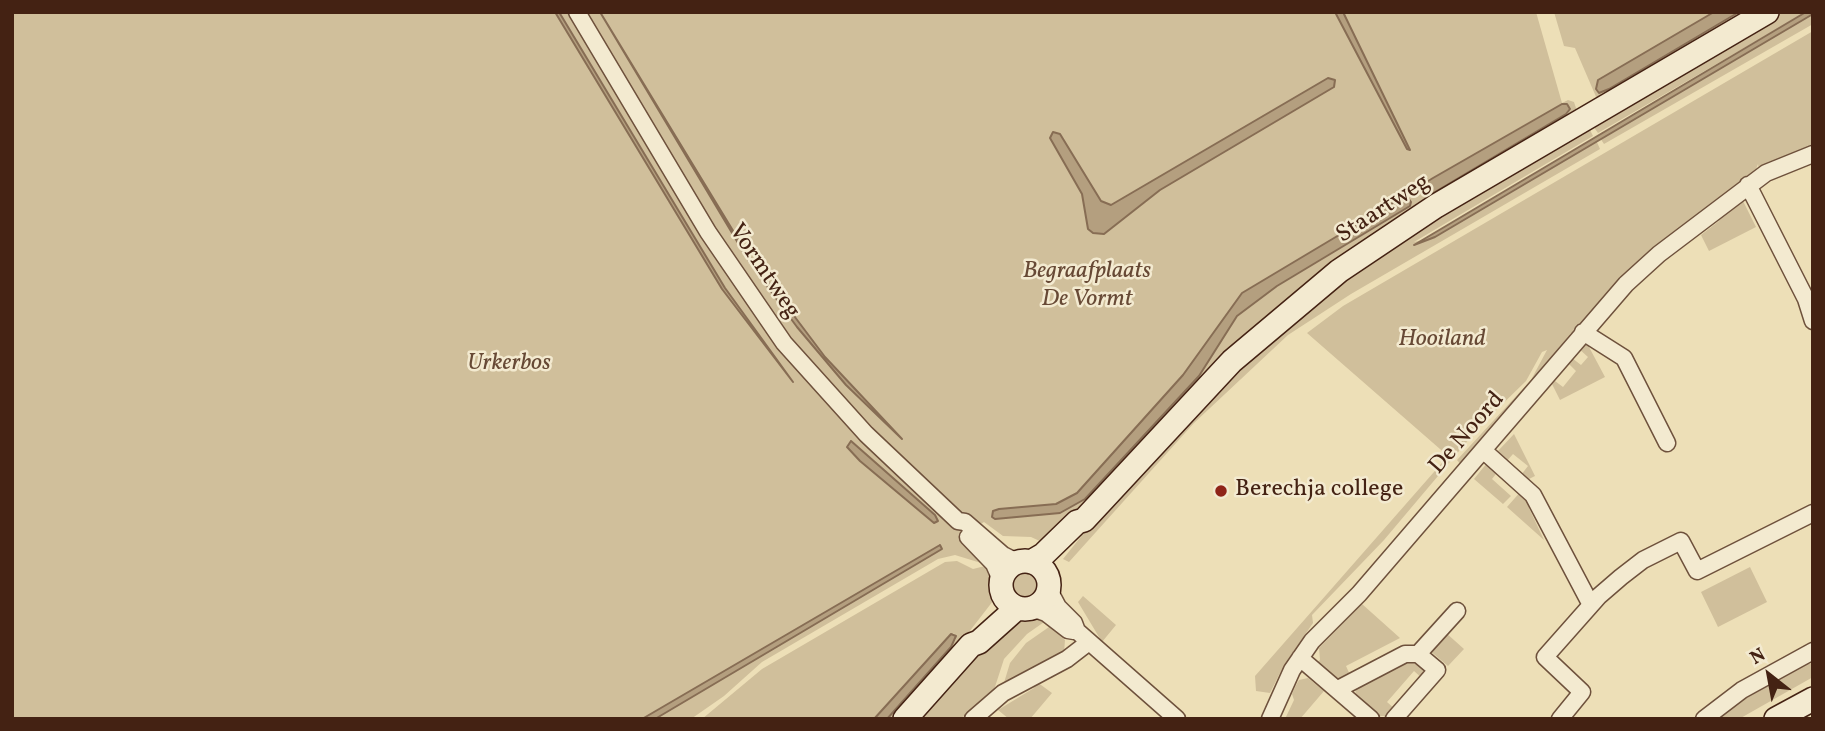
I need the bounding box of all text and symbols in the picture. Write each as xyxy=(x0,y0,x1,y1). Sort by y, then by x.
street label: Staartweg xyxy=(1332,169,1436,251)
street label: Vormtweg xyxy=(721,219,805,325)
park label: Begraafplaats De Vormt xyxy=(1023,259,1151,315)
park label: Hooiland xyxy=(1398,327,1486,355)
park label: Urkerbos xyxy=(467,351,551,379)
street label: De Noord xyxy=(1424,387,1512,481)
place label: Berechja college xyxy=(1235,477,1403,505)
marker: Berechja college xyxy=(1213,483,1229,499)
north arrow xyxy=(1734,640,1804,710)
text: N xyxy=(1746,642,1771,672)

